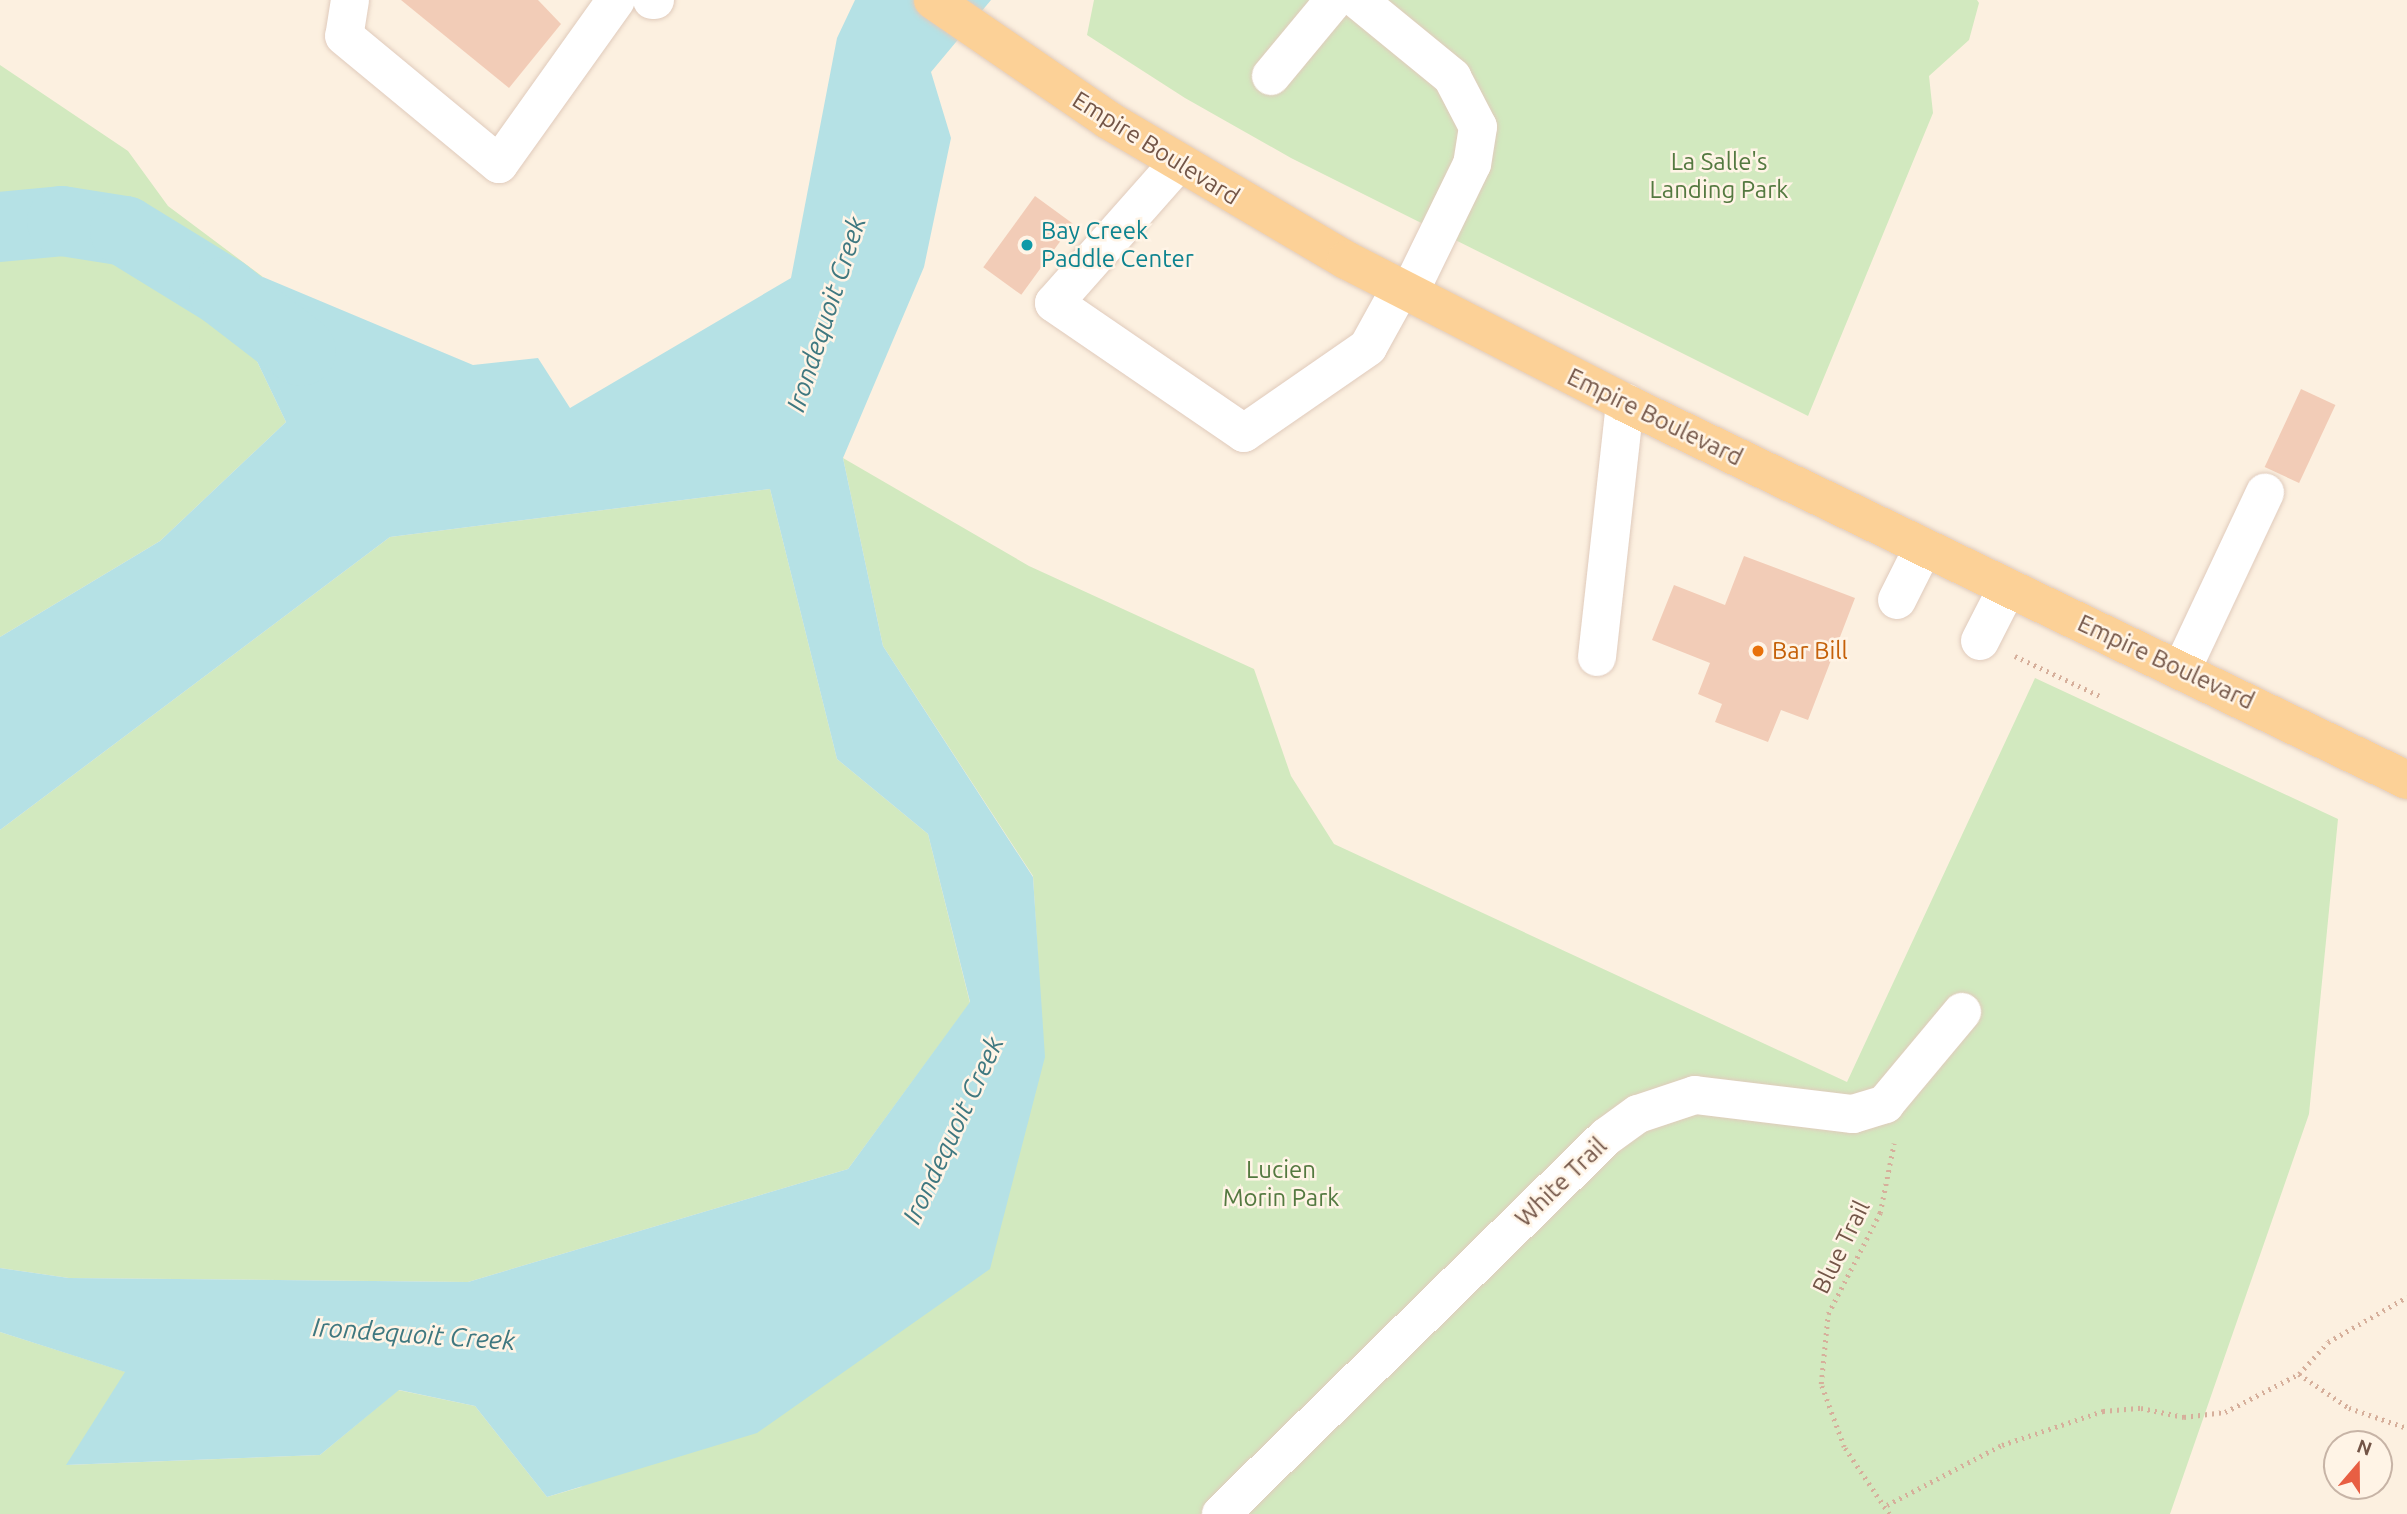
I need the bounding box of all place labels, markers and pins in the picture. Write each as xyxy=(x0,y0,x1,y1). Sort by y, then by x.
place label: Bay Creek Paddle Center xyxy=(1041,217,1194,273)
marker: Bay Creek Paddle Center xyxy=(1019,237,1035,253)
place label: Bar Bill xyxy=(1772,637,1848,665)
marker: Bar Bill xyxy=(1750,643,1766,659)

